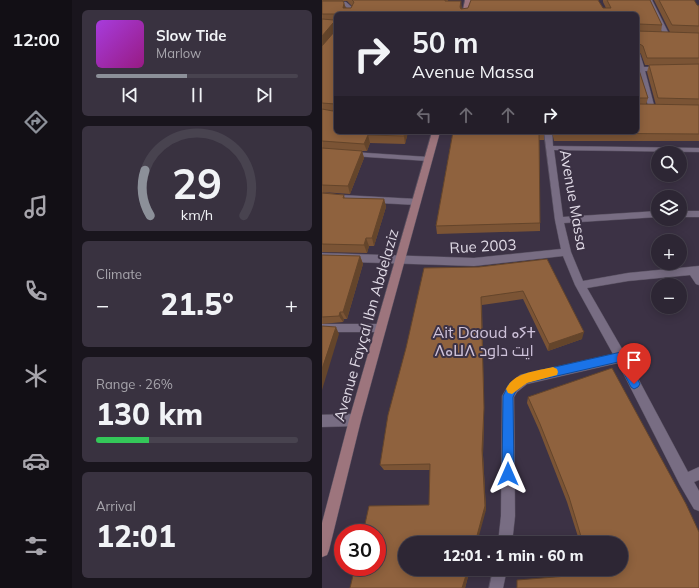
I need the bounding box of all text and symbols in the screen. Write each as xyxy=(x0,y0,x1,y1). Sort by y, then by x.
text: 50 m xyxy=(412,25,478,60)
text: Slow Tide xyxy=(156,26,226,45)
text: 12:00 xyxy=(12,28,60,51)
icon: right xyxy=(346,28,398,80)
text: Marlow xyxy=(156,45,201,61)
text: Avenue Massa xyxy=(412,60,534,83)
icon: previous xyxy=(119,84,141,106)
icon: pause xyxy=(186,84,208,106)
icon: next xyxy=(253,84,275,106)
icon: left xyxy=(413,104,435,126)
icon: ahead xyxy=(455,104,477,126)
icon: ahead xyxy=(497,104,519,126)
icon: right xyxy=(539,104,561,126)
icon: directions xyxy=(22,108,50,136)
map controls xyxy=(651,146,687,314)
button: search xyxy=(651,146,687,182)
street label: Avenue Massa xyxy=(556,148,592,252)
text: 29 xyxy=(172,157,222,209)
button: layers xyxy=(651,190,687,226)
icon: music xyxy=(22,193,50,221)
text: km/h xyxy=(181,206,213,224)
street label: Avenue Fayçal Ibn Abdelaziz xyxy=(329,226,403,423)
button: + xyxy=(651,234,687,270)
street label: Rue 2003 xyxy=(449,235,517,257)
text: Climate xyxy=(96,266,142,282)
icon: phone xyxy=(22,277,50,305)
button: − xyxy=(651,278,687,314)
text: 21.5° xyxy=(160,285,234,323)
text: − xyxy=(96,291,109,319)
text: + xyxy=(285,291,298,319)
district label: Ait Daoud ⴰⵢⵜ ⴷⴰⵡⴷ ايت داود xyxy=(432,322,536,360)
pin xyxy=(617,343,651,384)
icon: arrive xyxy=(623,349,645,371)
icon: climate xyxy=(22,362,50,390)
text: Range · 26% xyxy=(96,376,173,392)
text: 130 km xyxy=(96,395,203,433)
icon: car xyxy=(22,447,50,475)
position arrow xyxy=(487,453,529,495)
text: Arrival xyxy=(96,498,136,514)
text: 12:01 xyxy=(96,517,176,555)
speed limit sign: 30 xyxy=(334,524,386,576)
icon: filters xyxy=(22,532,50,560)
text: 12:01 · 1 min · 60 m xyxy=(443,546,583,565)

